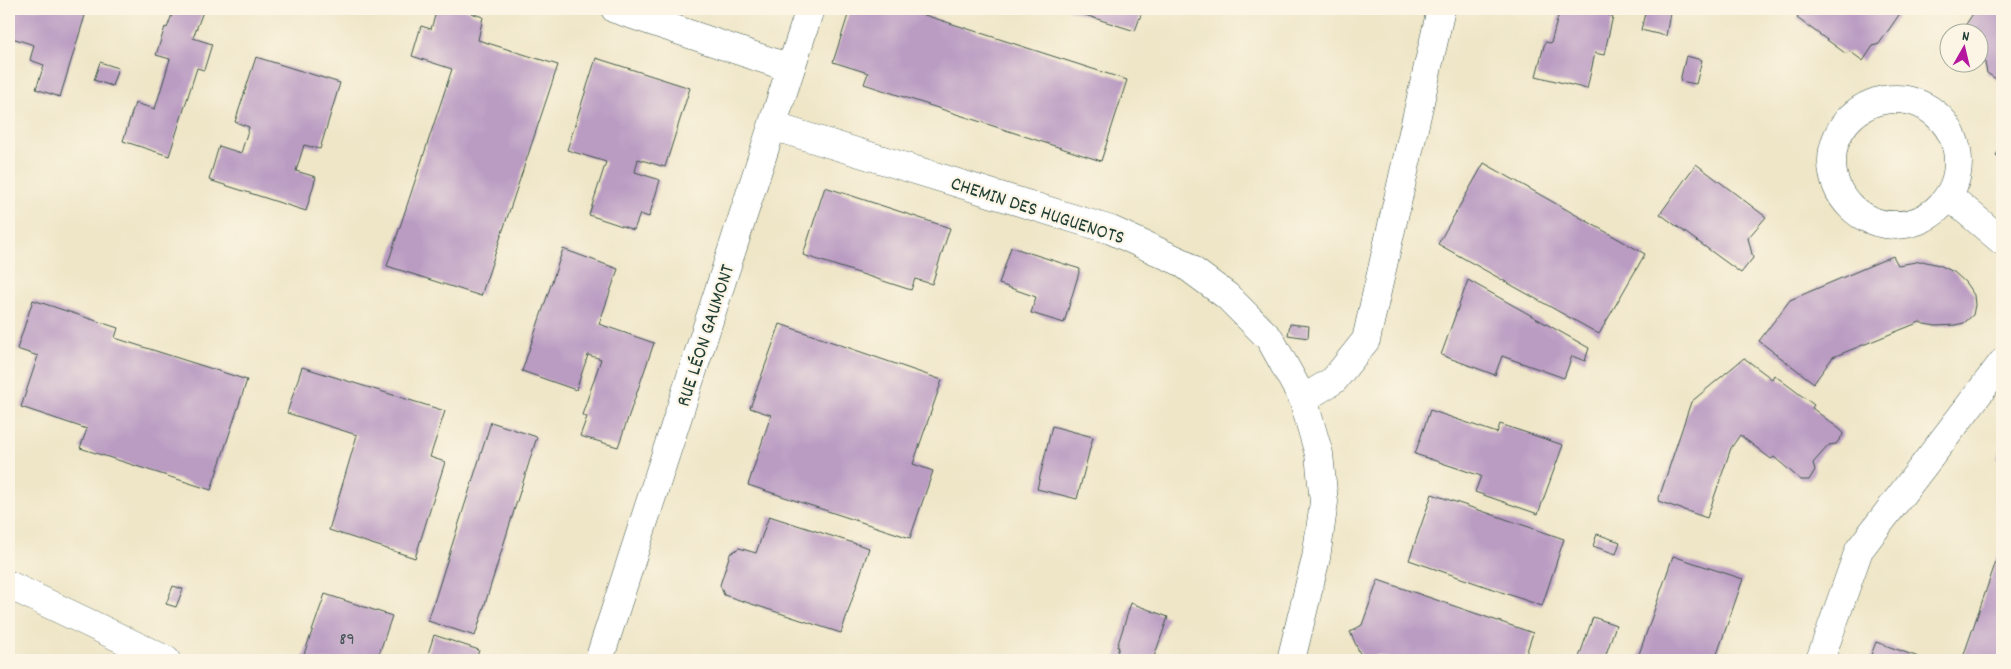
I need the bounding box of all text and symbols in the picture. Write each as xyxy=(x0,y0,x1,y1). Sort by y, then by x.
north arrow xyxy=(1938,22,1988,72)
text: N xyxy=(1961,27,1970,48)
street label: CHEMIN DES HUGUENOTS xyxy=(947,171,1128,253)
street label: RUE LÉON GAUMONT xyxy=(671,261,743,411)
house number: 89 xyxy=(339,628,355,653)

